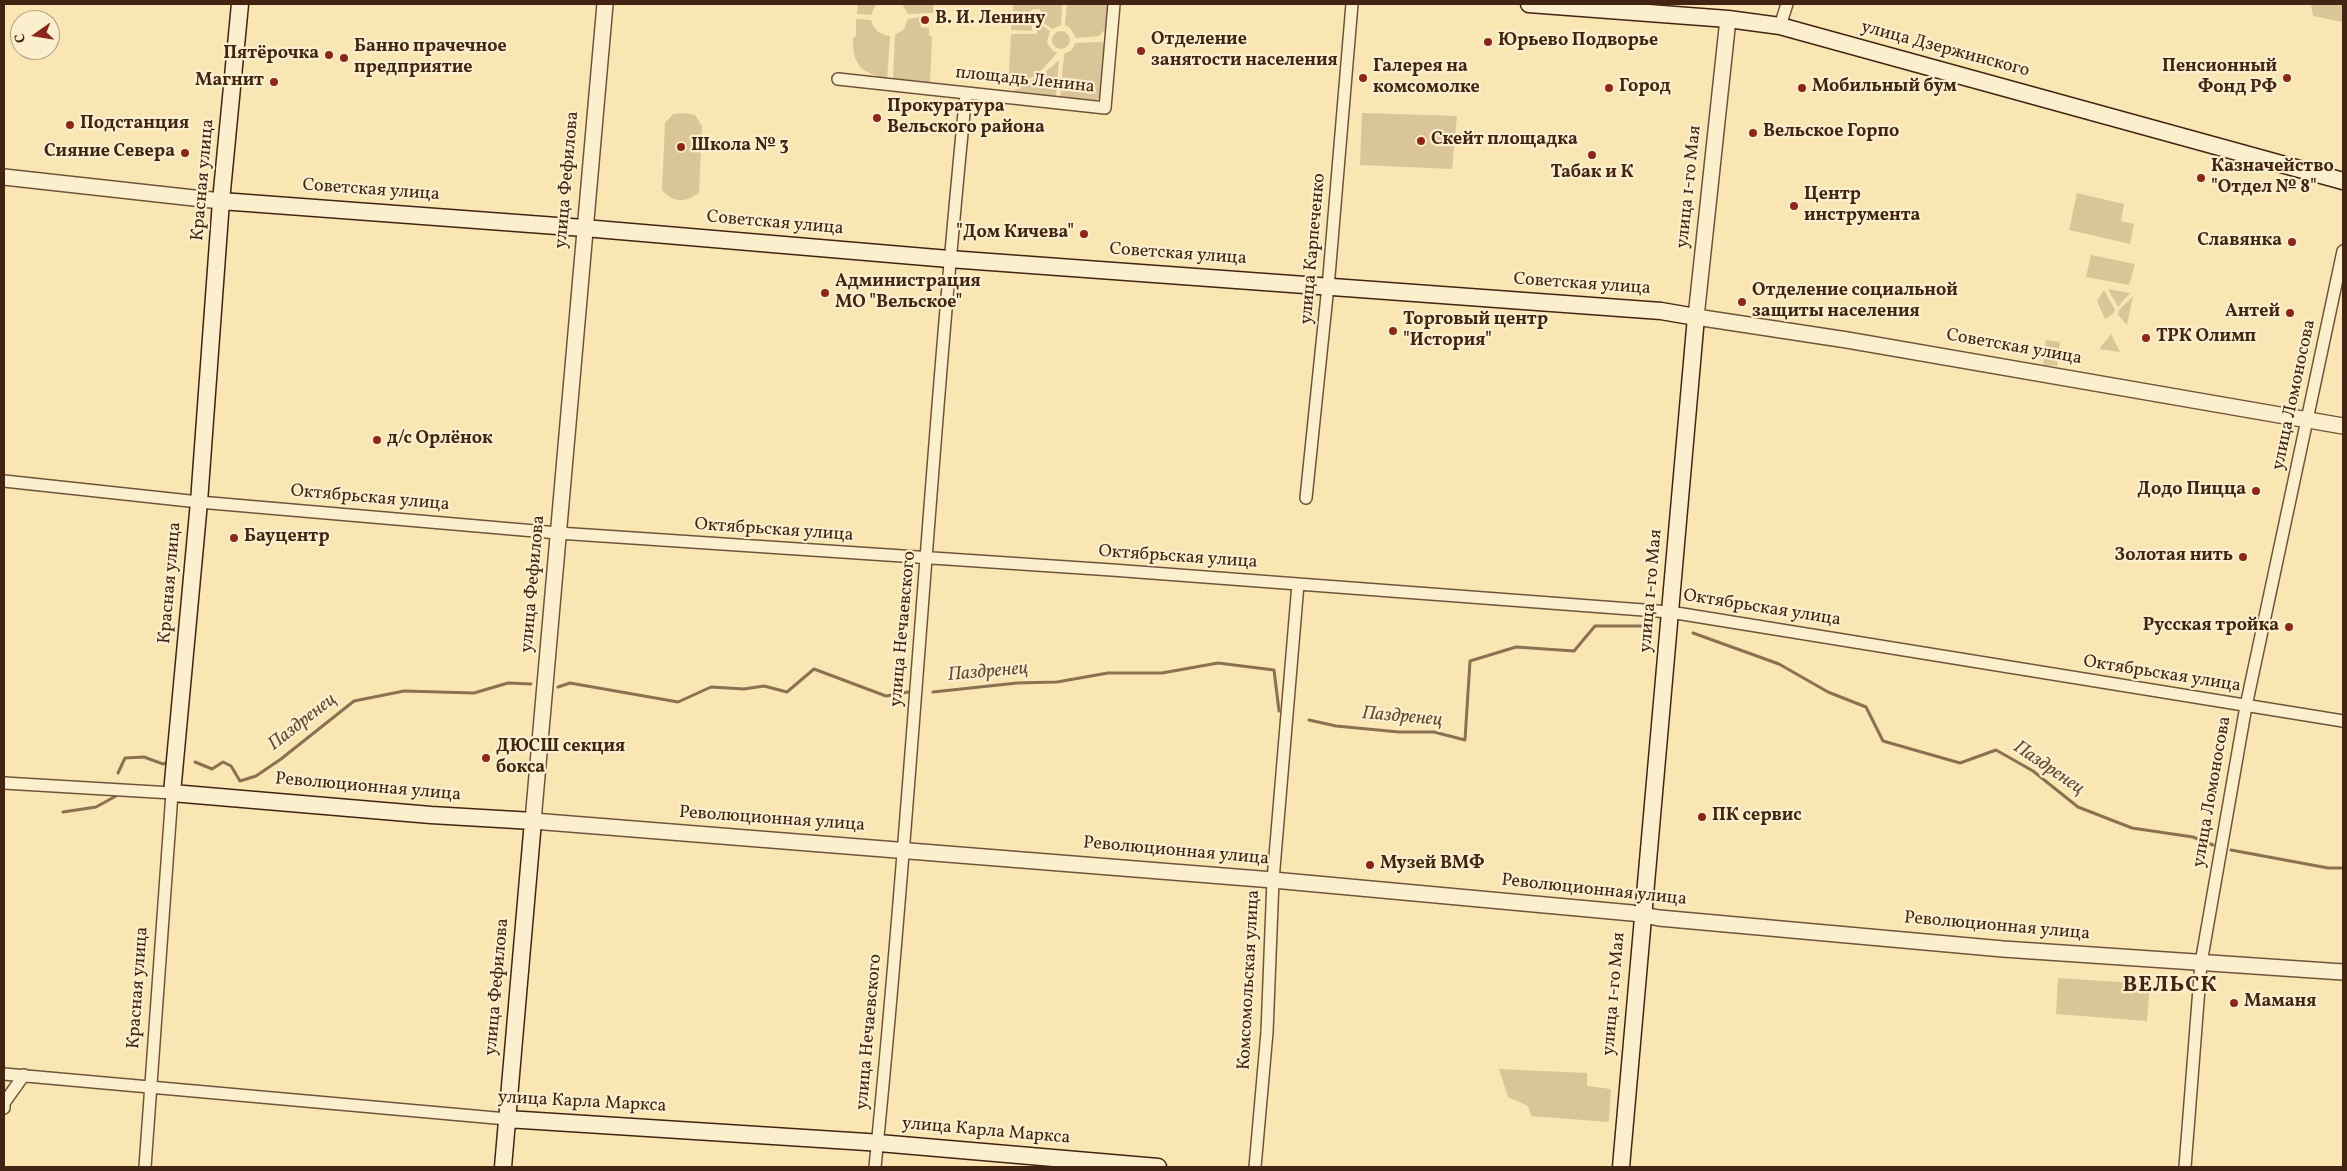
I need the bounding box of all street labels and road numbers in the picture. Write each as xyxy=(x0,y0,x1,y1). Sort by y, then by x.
street label: улица Дзержинского xyxy=(1858,17,2032,83)
street label: площадь Ленина xyxy=(954,63,1096,99)
street label: улица Фефилова xyxy=(551,110,585,250)
street label: Красная улица xyxy=(188,118,220,242)
street label: улица 1-го Мая xyxy=(1673,124,1707,250)
street label: улица Карпеченко xyxy=(1297,172,1331,326)
street label: Советская улица xyxy=(302,175,440,207)
street label: Советская улица xyxy=(706,207,844,241)
street label: Советская улица xyxy=(1109,239,1247,271)
street label: Советская улица xyxy=(1513,269,1651,301)
street label: улица Ломоносова xyxy=(2268,318,2322,472)
street label: Советская улица xyxy=(1944,325,2084,371)
street label: Октябрьская улица xyxy=(290,481,450,517)
street label: улица Фефилова xyxy=(517,514,551,654)
street label: Октябрьская улица xyxy=(694,515,854,547)
street label: Красная улица xyxy=(155,521,187,645)
street label: улица 1-го Мая xyxy=(1636,528,1668,654)
street label: Октябрьская улица xyxy=(1098,542,1258,574)
street label: улица Нечаевского xyxy=(886,550,922,708)
street label: Октябрьская улица xyxy=(1682,586,1842,632)
street label: Октябрьская улица xyxy=(2082,652,2242,698)
street label: улица Ломоносова xyxy=(2189,715,2237,869)
street label: Революционная улица xyxy=(274,769,462,807)
street label: Революционная улица xyxy=(678,803,866,837)
street label: Революционная улица xyxy=(1082,833,1270,871)
street label: Революционная улица xyxy=(1500,871,1688,911)
street label: Комсомольская улица xyxy=(1234,889,1266,1071)
street label: Революционная улица xyxy=(1903,908,2091,946)
street label: улица Фефилова xyxy=(481,917,515,1057)
street label: Красная улица xyxy=(124,926,154,1050)
street label: улица 1-го Мая xyxy=(1599,931,1631,1057)
street label: улица Нечаевского xyxy=(852,953,888,1111)
street label: улица Карла Маркса xyxy=(497,1088,667,1118)
street label: улица Карла Маркса xyxy=(901,1114,1071,1150)

